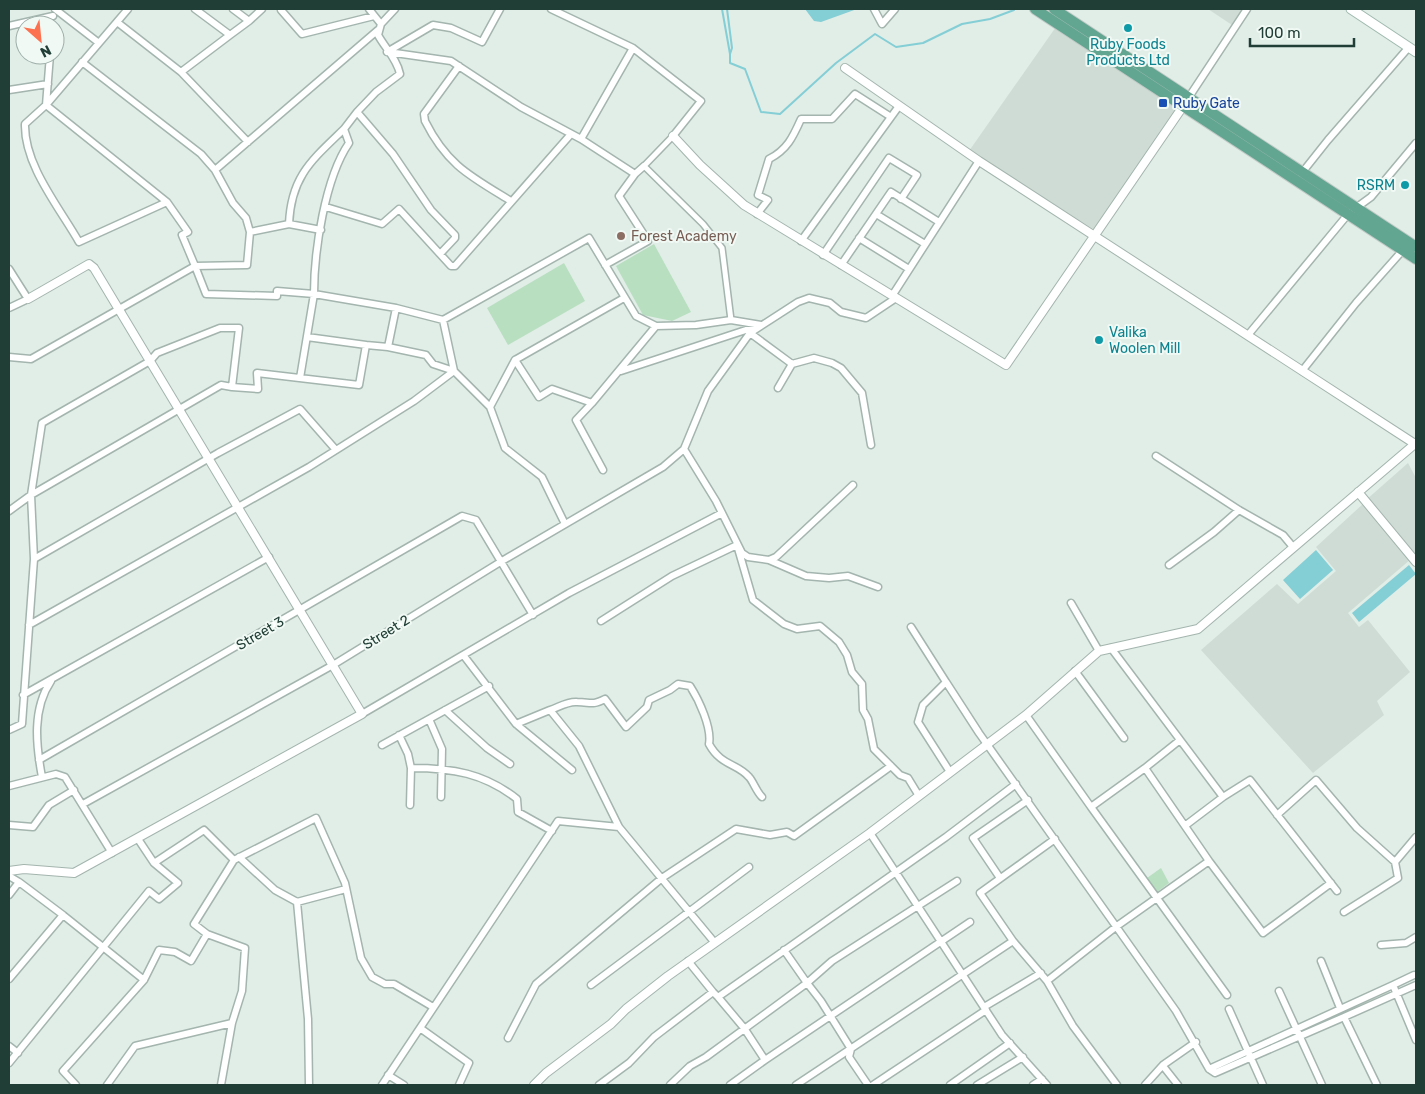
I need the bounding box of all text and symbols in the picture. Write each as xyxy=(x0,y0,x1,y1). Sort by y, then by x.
north arrow xyxy=(15,15,65,65)
scale bar xyxy=(1250,15,1354,47)
marker: Ruby Foods Products Ltd xyxy=(1122,22,1134,34)
text: 100 m xyxy=(1258,24,1300,42)
place label: Ruby Foods Products Ltd xyxy=(1086,36,1170,69)
text: N xyxy=(37,41,54,61)
place label: Ruby Gate xyxy=(1173,95,1240,112)
marker: Ruby Gate xyxy=(1157,97,1169,109)
place label: RSRM xyxy=(1357,177,1395,194)
marker: RSRM xyxy=(1399,179,1411,191)
place label: Forest Academy xyxy=(631,228,737,245)
marker: Forest Academy xyxy=(615,230,627,242)
place label: Valika Woolen Mill xyxy=(1109,324,1180,357)
marker: Valika Woolen Mill xyxy=(1093,334,1105,346)
street label: Street 2 xyxy=(360,611,413,653)
street label: Street 3 xyxy=(233,613,287,654)

